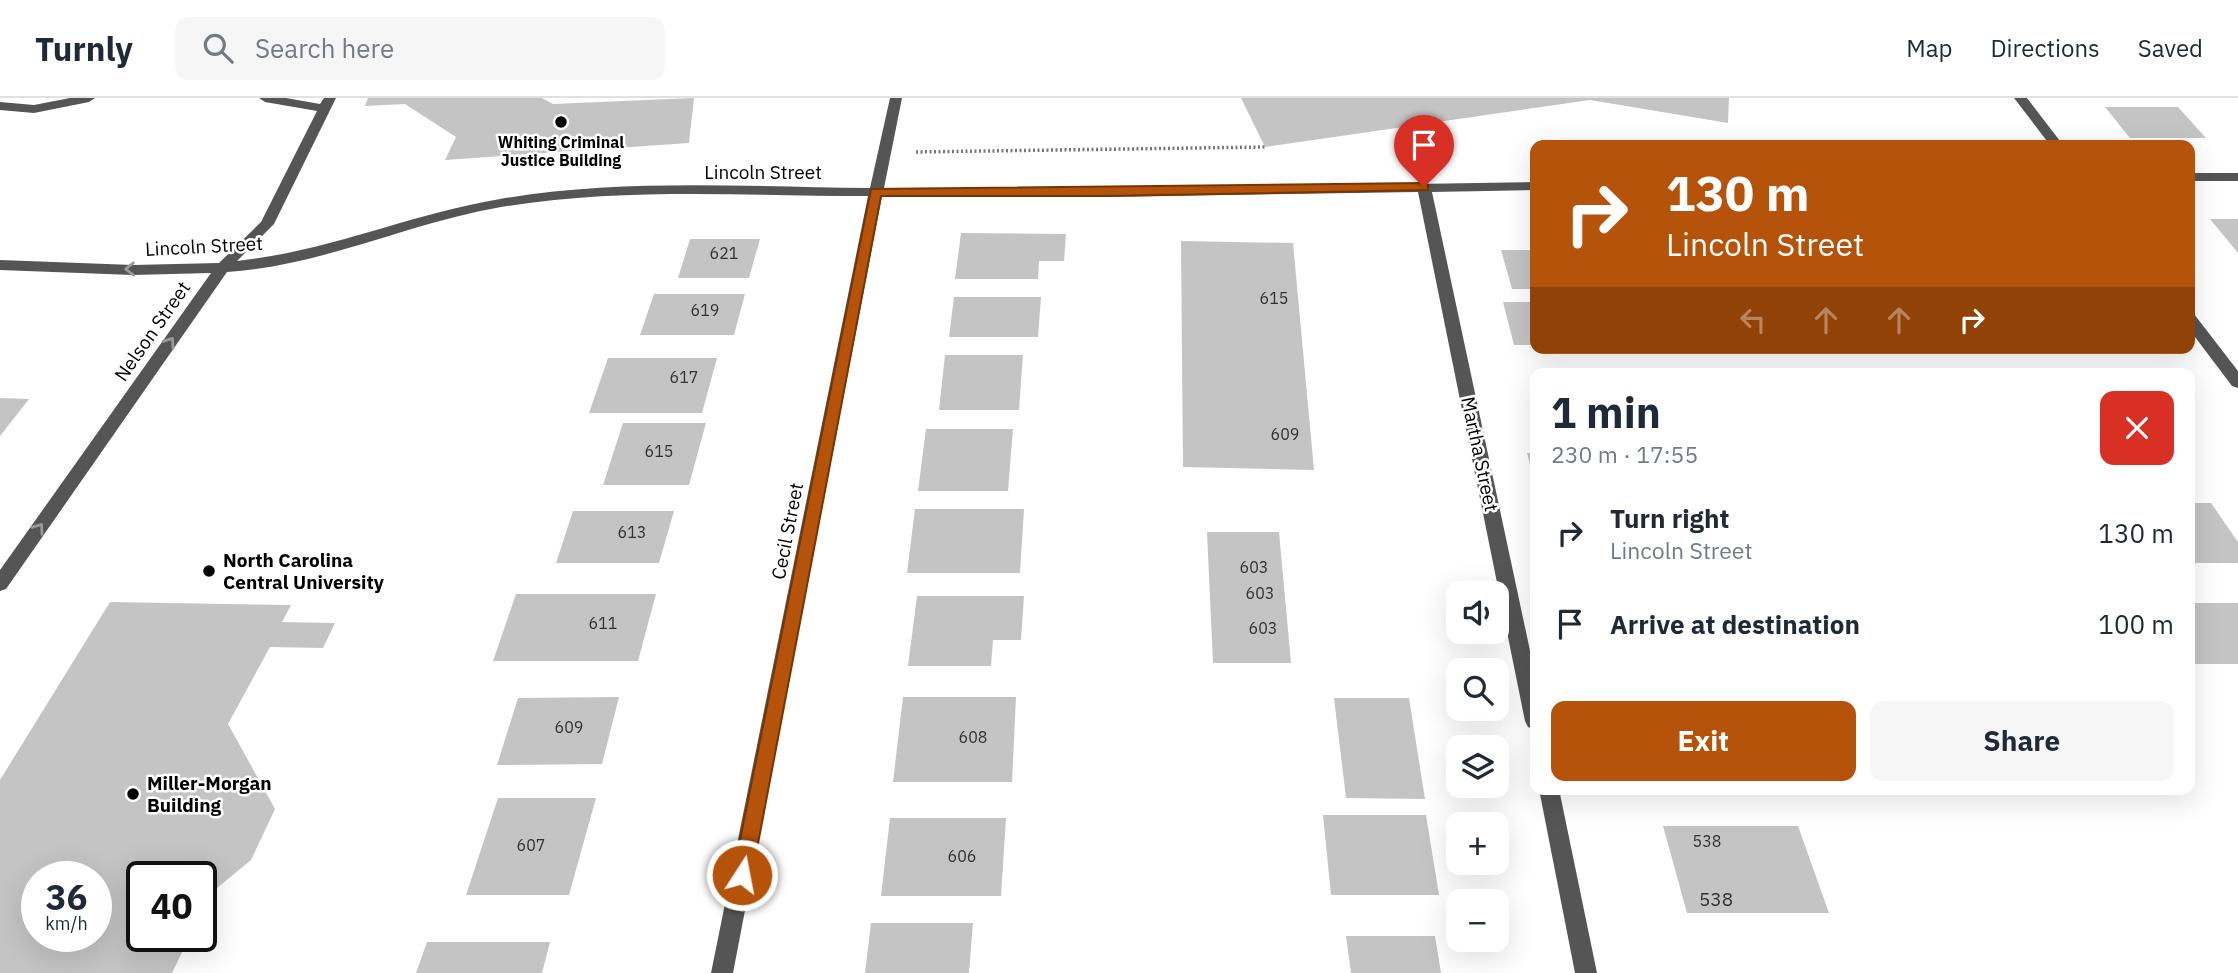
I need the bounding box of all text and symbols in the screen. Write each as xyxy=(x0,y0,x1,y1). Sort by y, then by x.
search box xyxy=(175,17,665,80)
text: Turnly xyxy=(35,27,133,70)
icon: search xyxy=(199,29,237,67)
text: Search here xyxy=(255,31,394,65)
text: Map xyxy=(1906,32,1952,64)
text: Directions xyxy=(1990,32,2100,64)
text: Saved xyxy=(2138,32,2203,64)
marker: Whiting Criminal Justice Building xyxy=(553,114,569,130)
pin xyxy=(1394,115,1454,187)
icon: arrive xyxy=(1405,126,1443,164)
place label: Whiting Criminal Justice Building xyxy=(498,132,624,170)
street label: Lincoln Street xyxy=(704,160,822,184)
text: 130 m xyxy=(1666,161,1810,224)
icon: right xyxy=(1551,168,1642,259)
text: Lincoln Street xyxy=(1666,223,1864,265)
street label: Lincoln Street xyxy=(145,231,263,261)
house number: 621 xyxy=(710,243,738,263)
one-way arrow xyxy=(125,261,135,277)
street label: Nelson Street xyxy=(109,276,195,386)
house number: 615 xyxy=(1260,288,1288,308)
house number: 619 xyxy=(691,300,719,320)
icon: left xyxy=(1734,301,1772,339)
icon: ahead xyxy=(1807,301,1845,339)
icon: ahead xyxy=(1880,301,1918,339)
icon: right xyxy=(1953,301,1991,339)
one-way arrow xyxy=(162,337,174,350)
house number: 617 xyxy=(670,367,698,387)
text: 1 min xyxy=(1551,385,1661,440)
button: close xyxy=(2100,391,2174,465)
street label: Martha Street xyxy=(1456,394,1504,514)
house number: 609 xyxy=(1271,424,1299,444)
text: 230 m · 17:55 xyxy=(1551,439,1698,469)
house number: 615 xyxy=(645,441,673,461)
street label: Cecil Street xyxy=(766,480,808,582)
text: Turn right xyxy=(1610,501,1729,535)
icon: right xyxy=(1551,514,1589,552)
text: 130 m xyxy=(2098,516,2174,550)
house number: 613 xyxy=(618,522,646,542)
one-way arrow xyxy=(31,523,43,536)
text: Lincoln Street xyxy=(1610,535,1753,565)
place label: North Carolina Central University xyxy=(223,548,385,594)
house number: 603 xyxy=(1240,557,1268,577)
marker: North Carolina Central University xyxy=(201,563,217,579)
map controls xyxy=(1446,581,1509,952)
button: sound xyxy=(1446,581,1509,644)
house number: 603 xyxy=(1246,583,1274,603)
icon: arrive xyxy=(1551,605,1589,643)
text: Arrive at destination xyxy=(1610,607,1860,641)
text: 100 m xyxy=(2098,607,2174,641)
house number: 611 xyxy=(589,613,617,633)
house number: 603 xyxy=(1249,618,1277,638)
button: search xyxy=(1446,658,1509,721)
button: Exit xyxy=(1551,701,1856,781)
button: Share xyxy=(1870,701,2174,781)
house number: 609 xyxy=(555,717,583,737)
house number: 608 xyxy=(959,727,987,747)
button: layers xyxy=(1446,735,1509,798)
place label: Miller-Morgan Building xyxy=(147,771,272,817)
marker: Miller-Morgan Building xyxy=(125,786,141,802)
button: + xyxy=(1446,812,1509,875)
house number: 538 xyxy=(1693,831,1721,851)
house number: 607 xyxy=(517,835,545,855)
position arrow xyxy=(705,838,779,912)
house number: 606 xyxy=(948,846,976,866)
speed limit sign: 40 xyxy=(126,861,217,952)
text: 36 xyxy=(45,874,88,920)
house number: 538 xyxy=(1699,887,1733,911)
button: − xyxy=(1446,889,1509,952)
text: km/h xyxy=(45,912,88,935)

